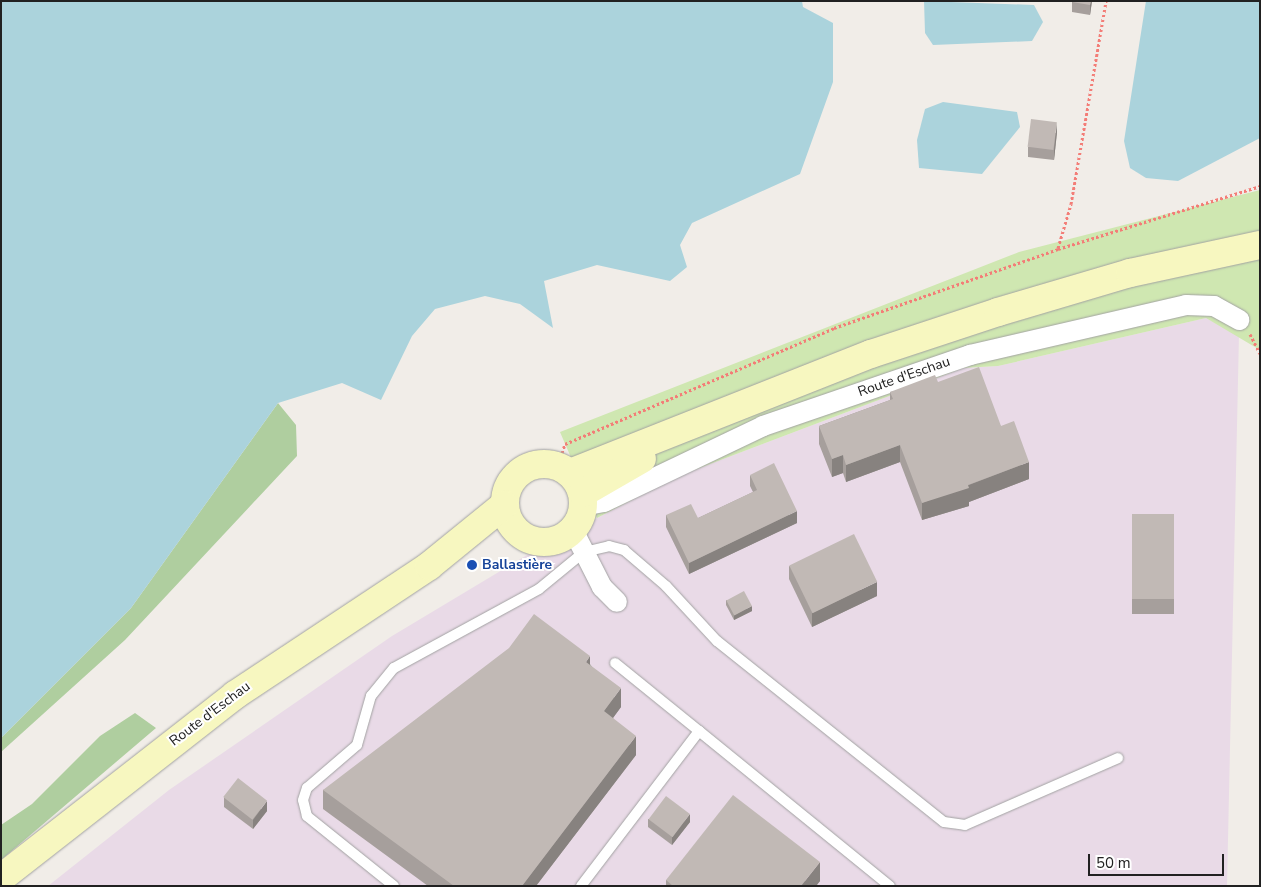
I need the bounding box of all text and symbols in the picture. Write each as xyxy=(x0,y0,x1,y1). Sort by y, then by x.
street label: Route d'Eschau xyxy=(856,353,952,401)
place label: Ballastière xyxy=(482,557,552,573)
marker: Ballastière xyxy=(466,559,478,571)
street label: Route d'Eschau xyxy=(166,678,254,750)
scale bar xyxy=(1091,844,1227,876)
text: 50 m xyxy=(1096,853,1131,873)

